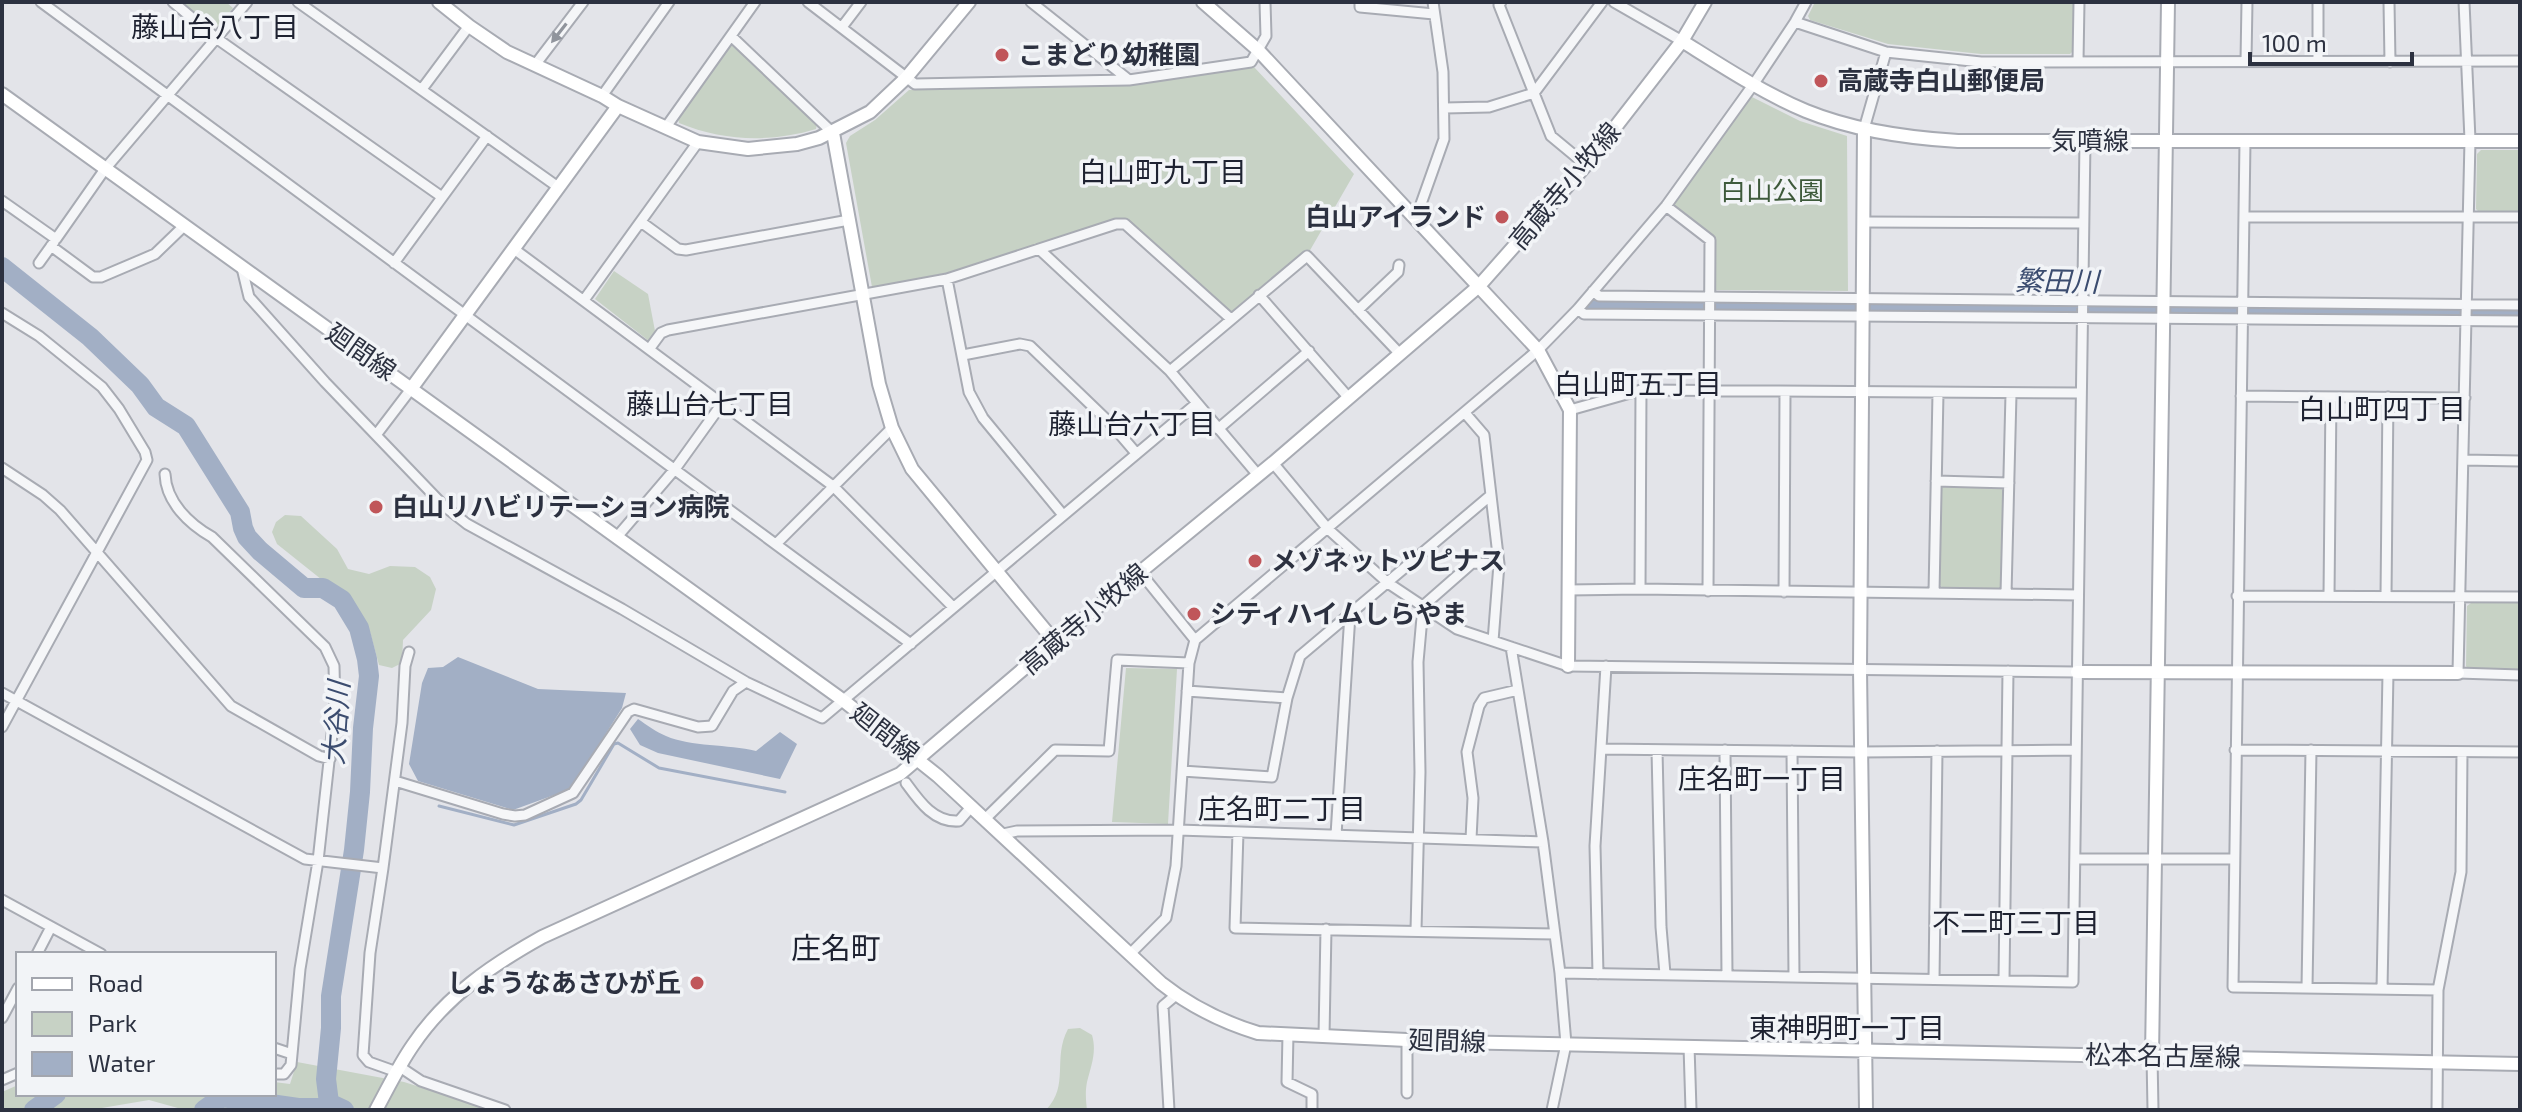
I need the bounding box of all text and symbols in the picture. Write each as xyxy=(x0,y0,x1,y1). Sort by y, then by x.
district label: 藤山台八丁目 xyxy=(131,9,299,43)
scale bar xyxy=(2250,16,2412,66)
one-way arrow xyxy=(551,23,567,44)
text: 100 m xyxy=(2262,28,2327,57)
place label: こまどり幼稚園 xyxy=(1018,38,1200,69)
marker: こまどり幼稚園 xyxy=(993,46,1011,64)
place label: 高蔵寺白山郵便局 xyxy=(1837,64,2045,95)
marker: 高蔵寺白山郵便局 xyxy=(1812,72,1830,90)
street label: 高蔵寺小牧線 xyxy=(1502,115,1626,255)
street label: 気噴線 xyxy=(2051,124,2129,155)
district label: 白山町九丁目 xyxy=(1079,154,1247,188)
park label: 白山公園 xyxy=(1720,174,1824,205)
place label: 白山アイランド xyxy=(1305,200,1486,231)
marker: 白山アイランド xyxy=(1493,208,1511,226)
water label: 繁田川 xyxy=(2015,262,2102,298)
street label: 廻間線 xyxy=(321,316,403,386)
district label: 白山町五丁目 xyxy=(1554,366,1722,400)
district label: 藤山台七丁目 xyxy=(626,386,794,420)
district label: 白山町四丁目 xyxy=(2298,391,2466,425)
district label: 藤山台六丁目 xyxy=(1048,406,1216,440)
place label: 白山リハビリテーション病院 xyxy=(392,490,729,521)
marker: 白山リハビリテーション病院 xyxy=(367,498,385,516)
place label: メゾネットツピナス xyxy=(1271,544,1505,575)
marker: メゾネットツピナス xyxy=(1246,552,1264,570)
street label: 高蔵寺小牧線 xyxy=(1013,556,1153,680)
place label: シティハイムしらやま xyxy=(1210,597,1467,628)
marker: シティハイムしらやま xyxy=(1185,605,1203,623)
water label: 大谷川 xyxy=(315,677,355,766)
street label: 廻間線 xyxy=(846,696,926,768)
district label: 庄名町一丁目 xyxy=(1678,761,1846,795)
district label: 庄名町二丁目 xyxy=(1198,791,1366,825)
district label: 不二町三丁目 xyxy=(1932,905,2100,939)
district label: 庄名町 xyxy=(791,929,881,965)
legend xyxy=(16,952,276,1096)
place label: しょうなあさひが丘 xyxy=(447,966,681,997)
text: Road xyxy=(88,968,143,997)
marker: しょうなあさひが丘 xyxy=(688,974,706,992)
text: Park xyxy=(88,1008,137,1037)
district label: 東神明町一丁目 xyxy=(1749,1010,1945,1044)
street label: 廻間線 xyxy=(1408,1023,1487,1056)
street label: 松本名古屋線 xyxy=(2085,1038,2241,1071)
text: Water xyxy=(88,1048,156,1077)

